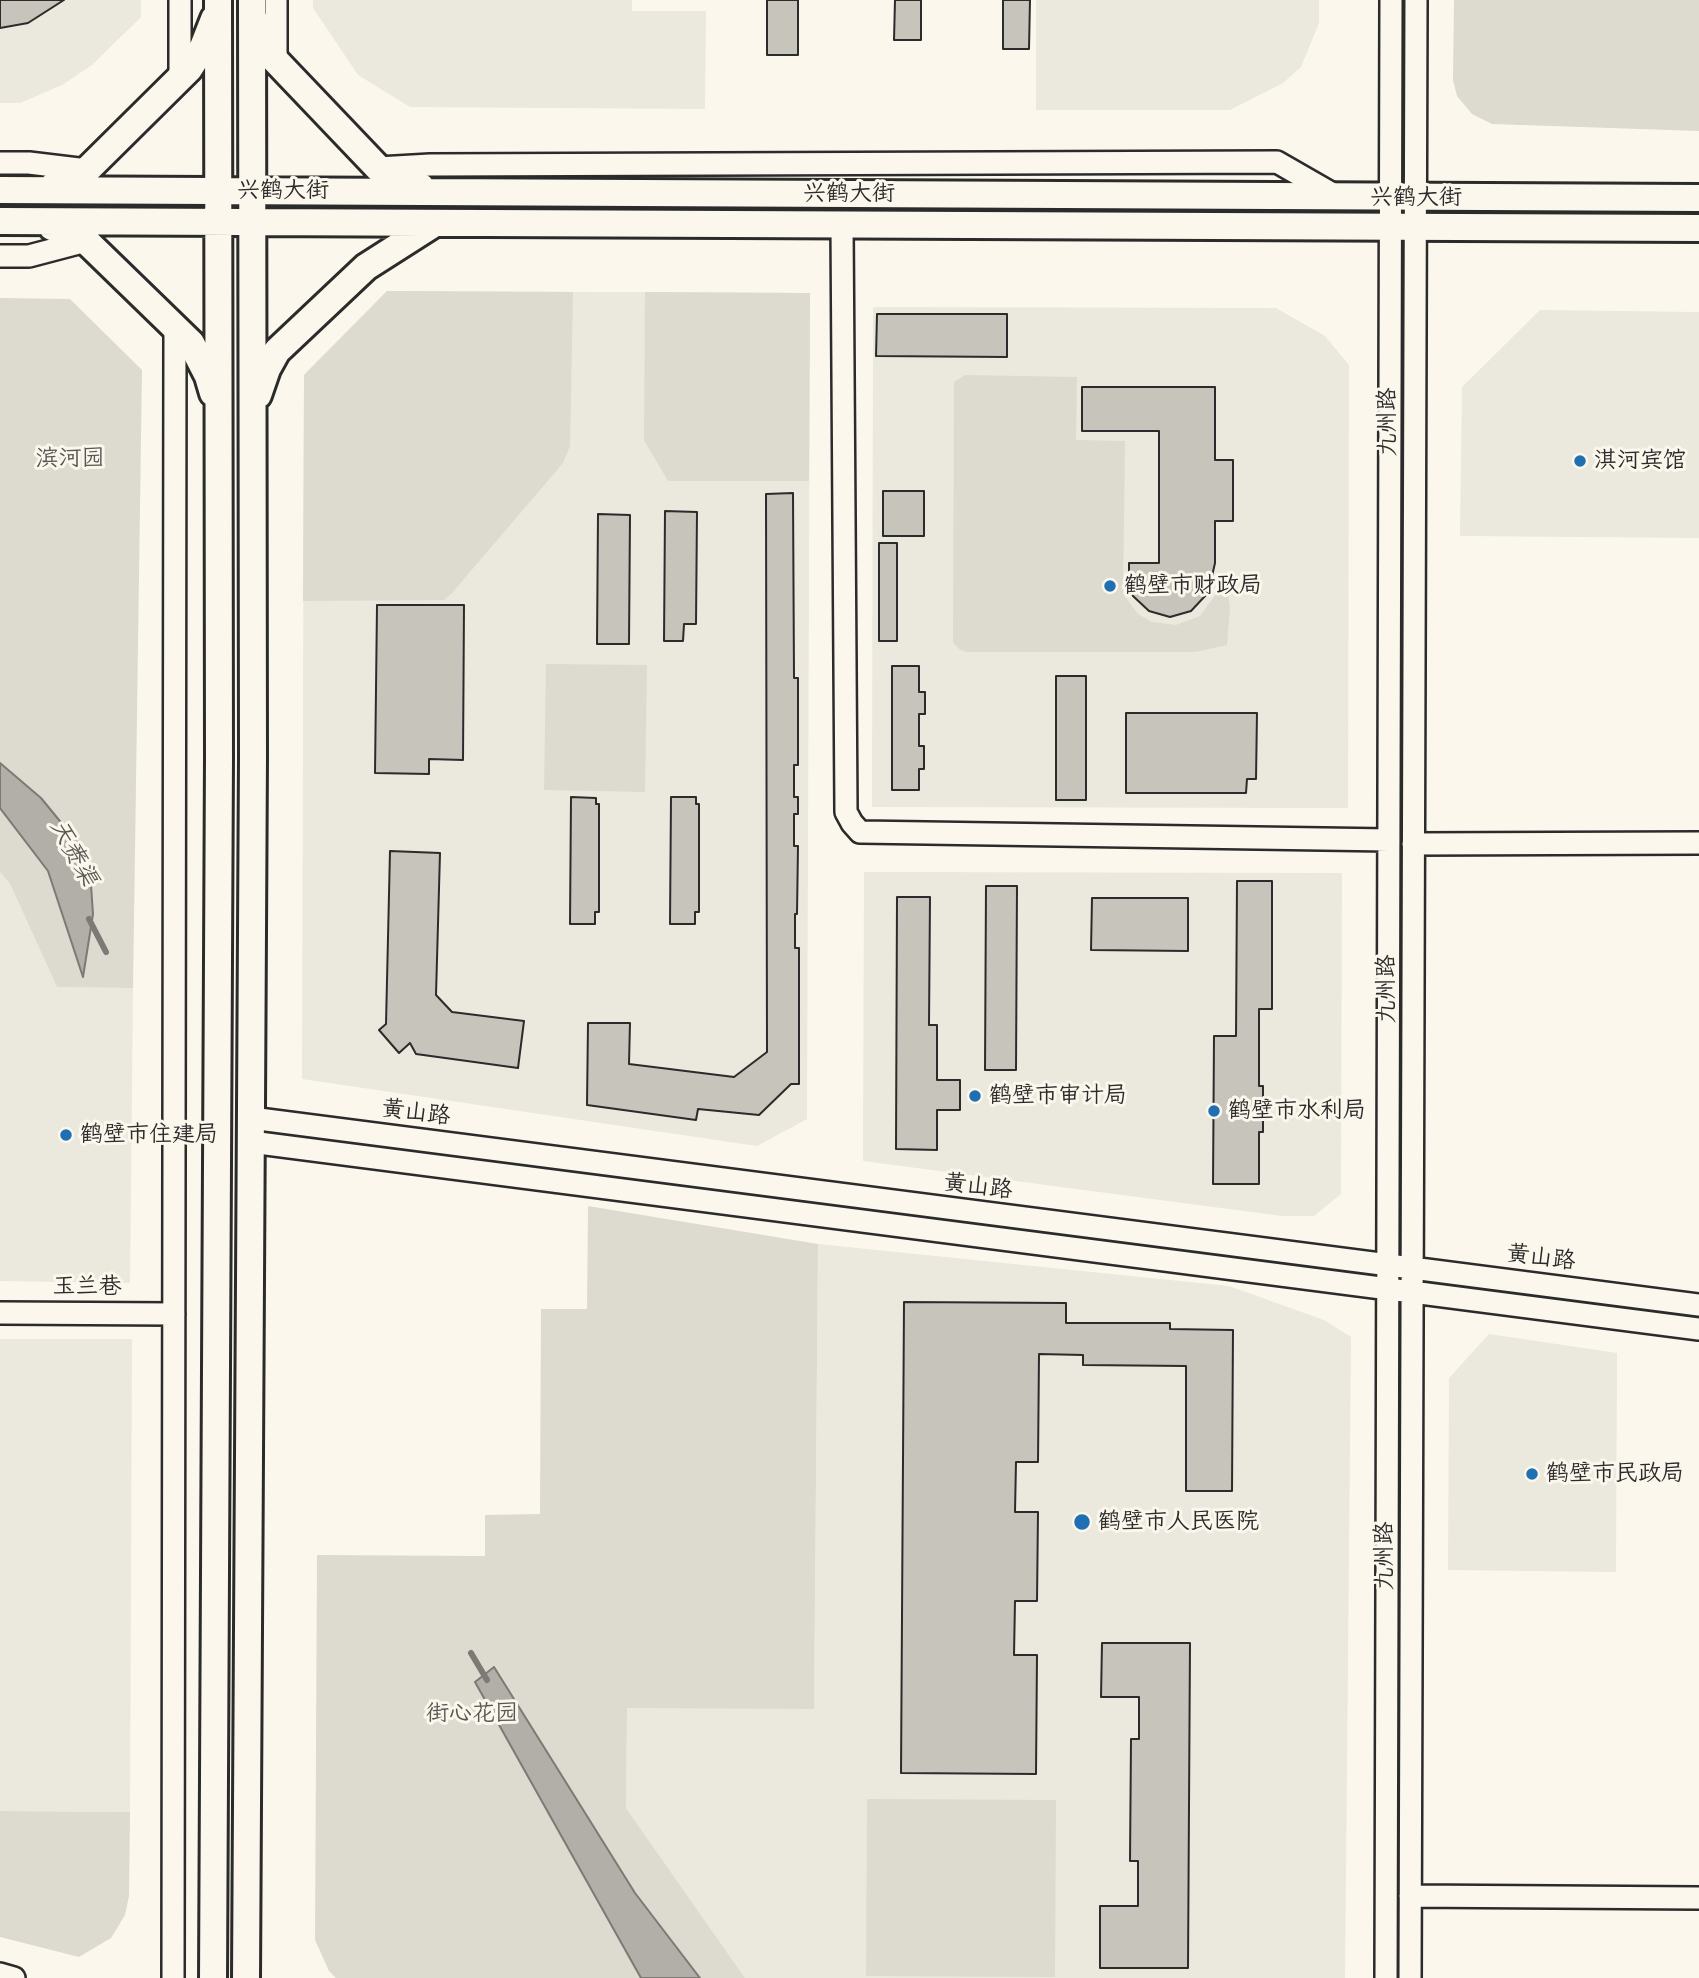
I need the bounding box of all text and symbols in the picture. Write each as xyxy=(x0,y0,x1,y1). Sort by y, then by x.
street label: 兴鹤大街 xyxy=(237,177,329,205)
street label: 兴鹤大街 xyxy=(803,180,895,208)
street label: 兴鹤大街 xyxy=(1370,184,1462,212)
street label: 九州路 xyxy=(1374,388,1402,456)
park label: 滨河园 xyxy=(36,445,104,473)
place label: 淇河宾馆 xyxy=(1594,447,1686,475)
marker: 淇河宾馆 xyxy=(1572,453,1588,469)
place label: 鹤壁市财政局 xyxy=(1124,572,1262,600)
marker: 鹤壁市财政局 xyxy=(1102,578,1118,594)
water label: 天赉渠 xyxy=(43,815,103,891)
street label: 九州路 xyxy=(1373,955,1401,1023)
place label: 鹤壁市审计局 xyxy=(989,1082,1127,1110)
marker: 鹤壁市审计局 xyxy=(967,1088,983,1104)
street label: 黄山路 xyxy=(380,1095,452,1131)
place label: 鹤壁市水利局 xyxy=(1228,1097,1366,1125)
marker: 鹤壁市水利局 xyxy=(1206,1103,1222,1119)
place label: 鹤壁市住建局 xyxy=(80,1121,218,1149)
marker: 鹤壁市住建局 xyxy=(58,1127,74,1143)
street label: 黄山路 xyxy=(942,1169,1014,1205)
street label: 黄山路 xyxy=(1505,1240,1577,1276)
street label: 玉兰巷 xyxy=(53,1273,121,1301)
place label: 鹤壁市民政局 xyxy=(1546,1460,1684,1488)
marker: 鹤壁市民政局 xyxy=(1524,1466,1540,1482)
place label: 鹤壁市人民医院 xyxy=(1098,1508,1259,1536)
marker: 鹤壁市人民医院 xyxy=(1072,1512,1092,1532)
street label: 九州路 xyxy=(1371,1522,1399,1590)
park label: 街心花园 xyxy=(426,1700,518,1728)

